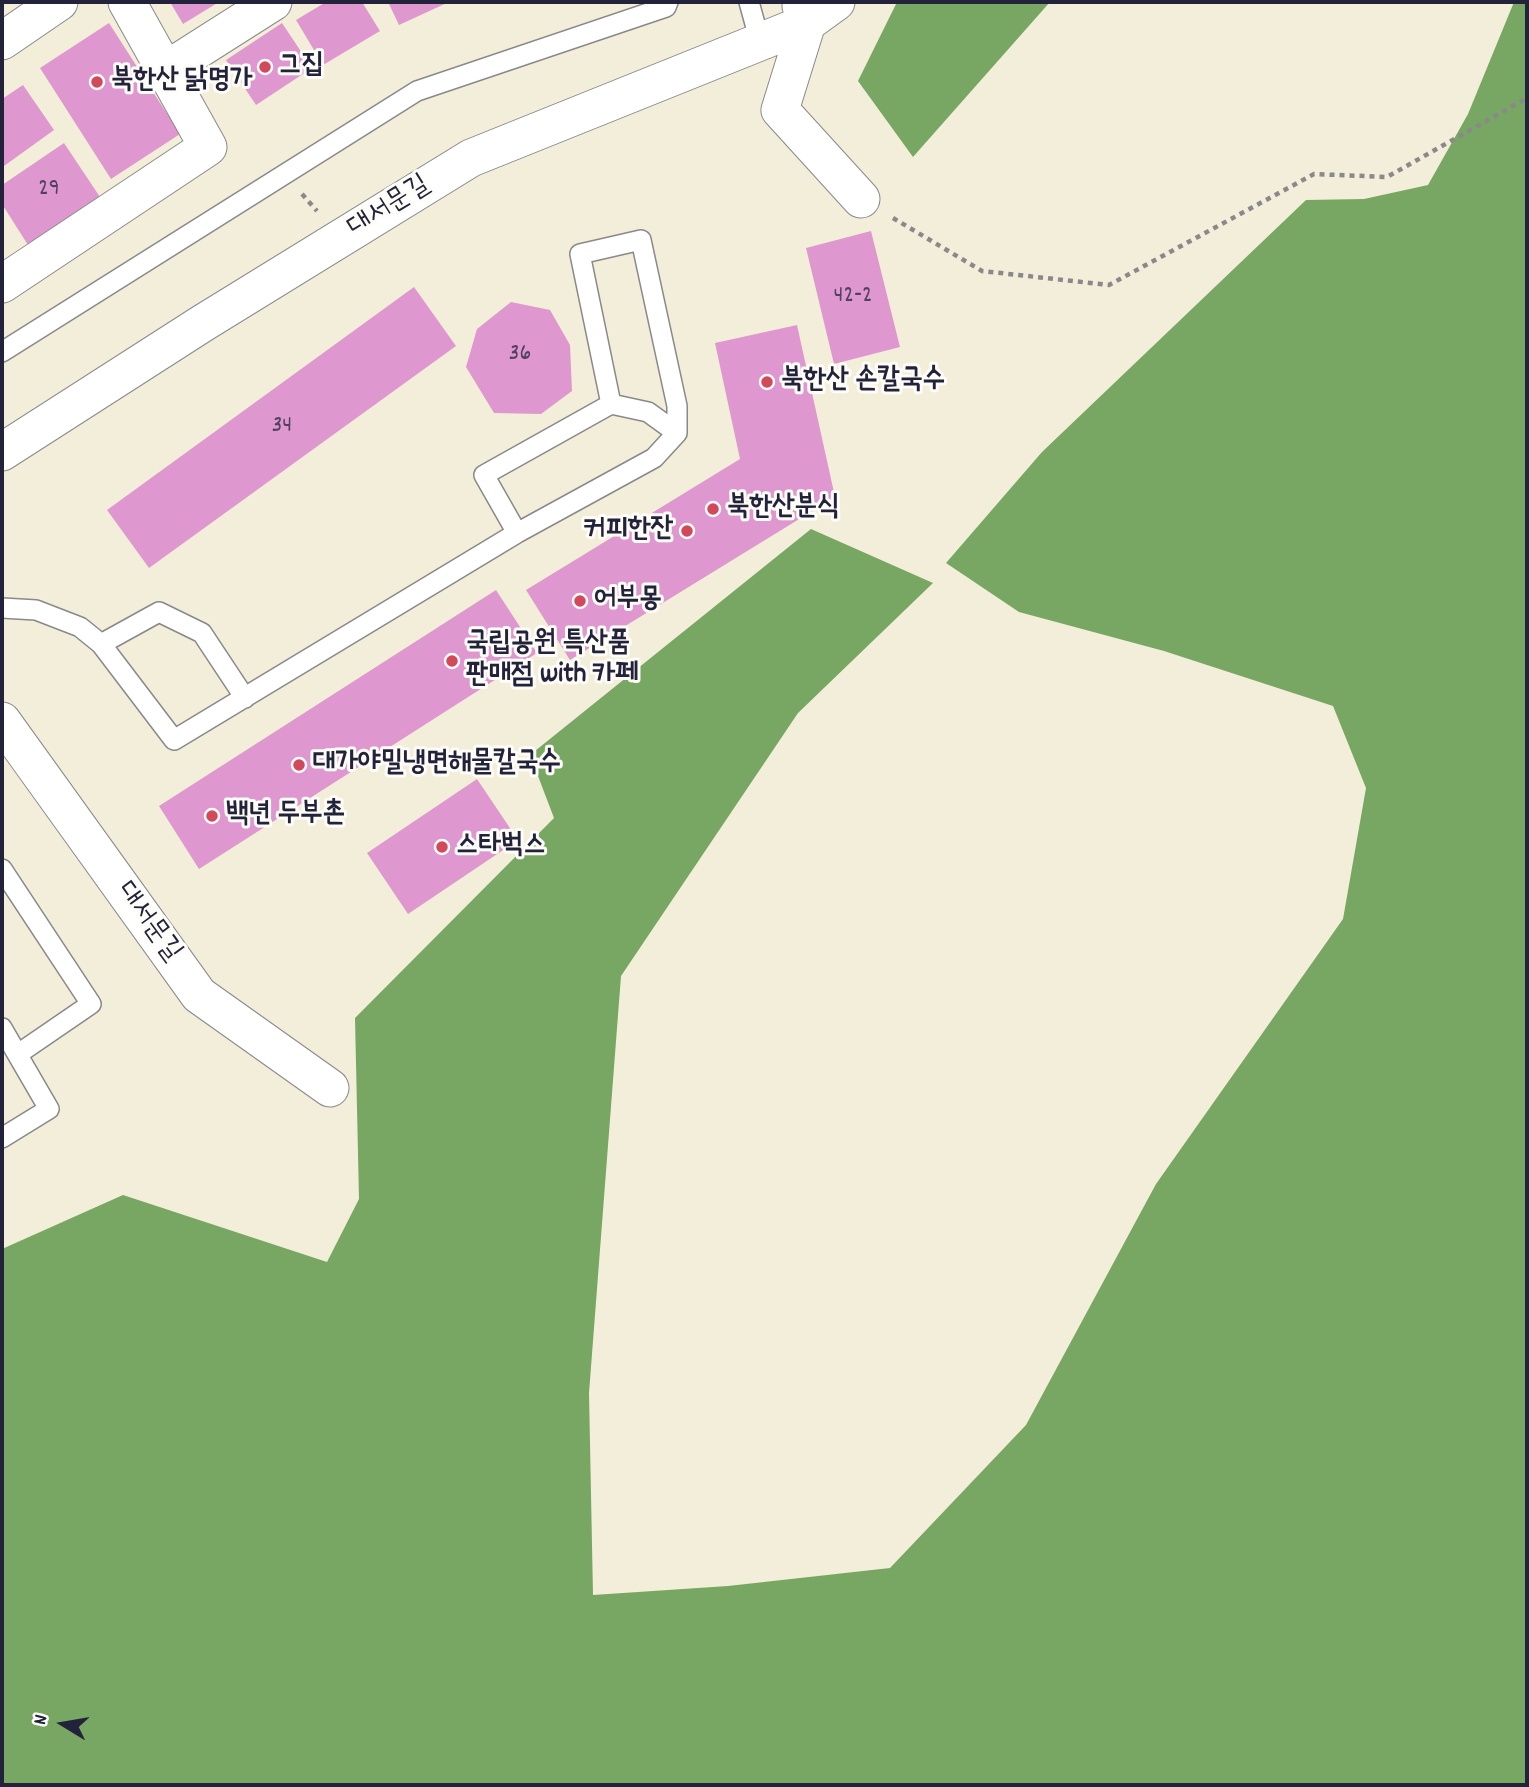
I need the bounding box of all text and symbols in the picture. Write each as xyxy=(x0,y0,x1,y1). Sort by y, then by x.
place label: 그집 xyxy=(279,50,324,84)
marker: 그집 xyxy=(257,59,273,75)
place label: 북한산 닭명가 xyxy=(111,65,253,99)
marker: 북한산 닭명가 xyxy=(89,74,105,90)
street label: 대서문길 xyxy=(343,170,437,246)
house number: 29 xyxy=(38,177,60,205)
house number: 42-2 xyxy=(833,284,873,312)
house number: 36 xyxy=(509,342,531,370)
place label: 북한산 손칼국수 xyxy=(781,365,945,399)
marker: 북한산 손칼국수 xyxy=(759,374,775,390)
house number: 34 xyxy=(272,414,292,442)
place label: 북한산분식 xyxy=(727,492,840,526)
marker: 북한산분식 xyxy=(705,501,721,517)
place label: 커피한잔 xyxy=(583,514,673,548)
marker: 커피한잔 xyxy=(679,523,695,539)
place label: 어부몽 xyxy=(594,584,662,618)
marker: 어부몽 xyxy=(572,593,588,609)
place label: 국립공원 특산품 판매점 with 카페 xyxy=(466,628,638,694)
marker: 국립공원 특산품 판매점 with 카페 xyxy=(444,653,460,669)
place label: 대가야밀냉면해물칼국수 xyxy=(313,748,561,782)
marker: 대가야밀냉면해물칼국수 xyxy=(291,757,307,773)
place label: 백년 두부촌 xyxy=(226,799,345,833)
marker: 백년 두부촌 xyxy=(204,808,220,824)
place label: 스타벅스 xyxy=(456,830,546,864)
marker: 스타벅스 xyxy=(434,839,450,855)
street label: 대서문길 xyxy=(107,877,187,969)
north arrow xyxy=(28,1689,98,1759)
text: N xyxy=(28,1713,56,1727)

